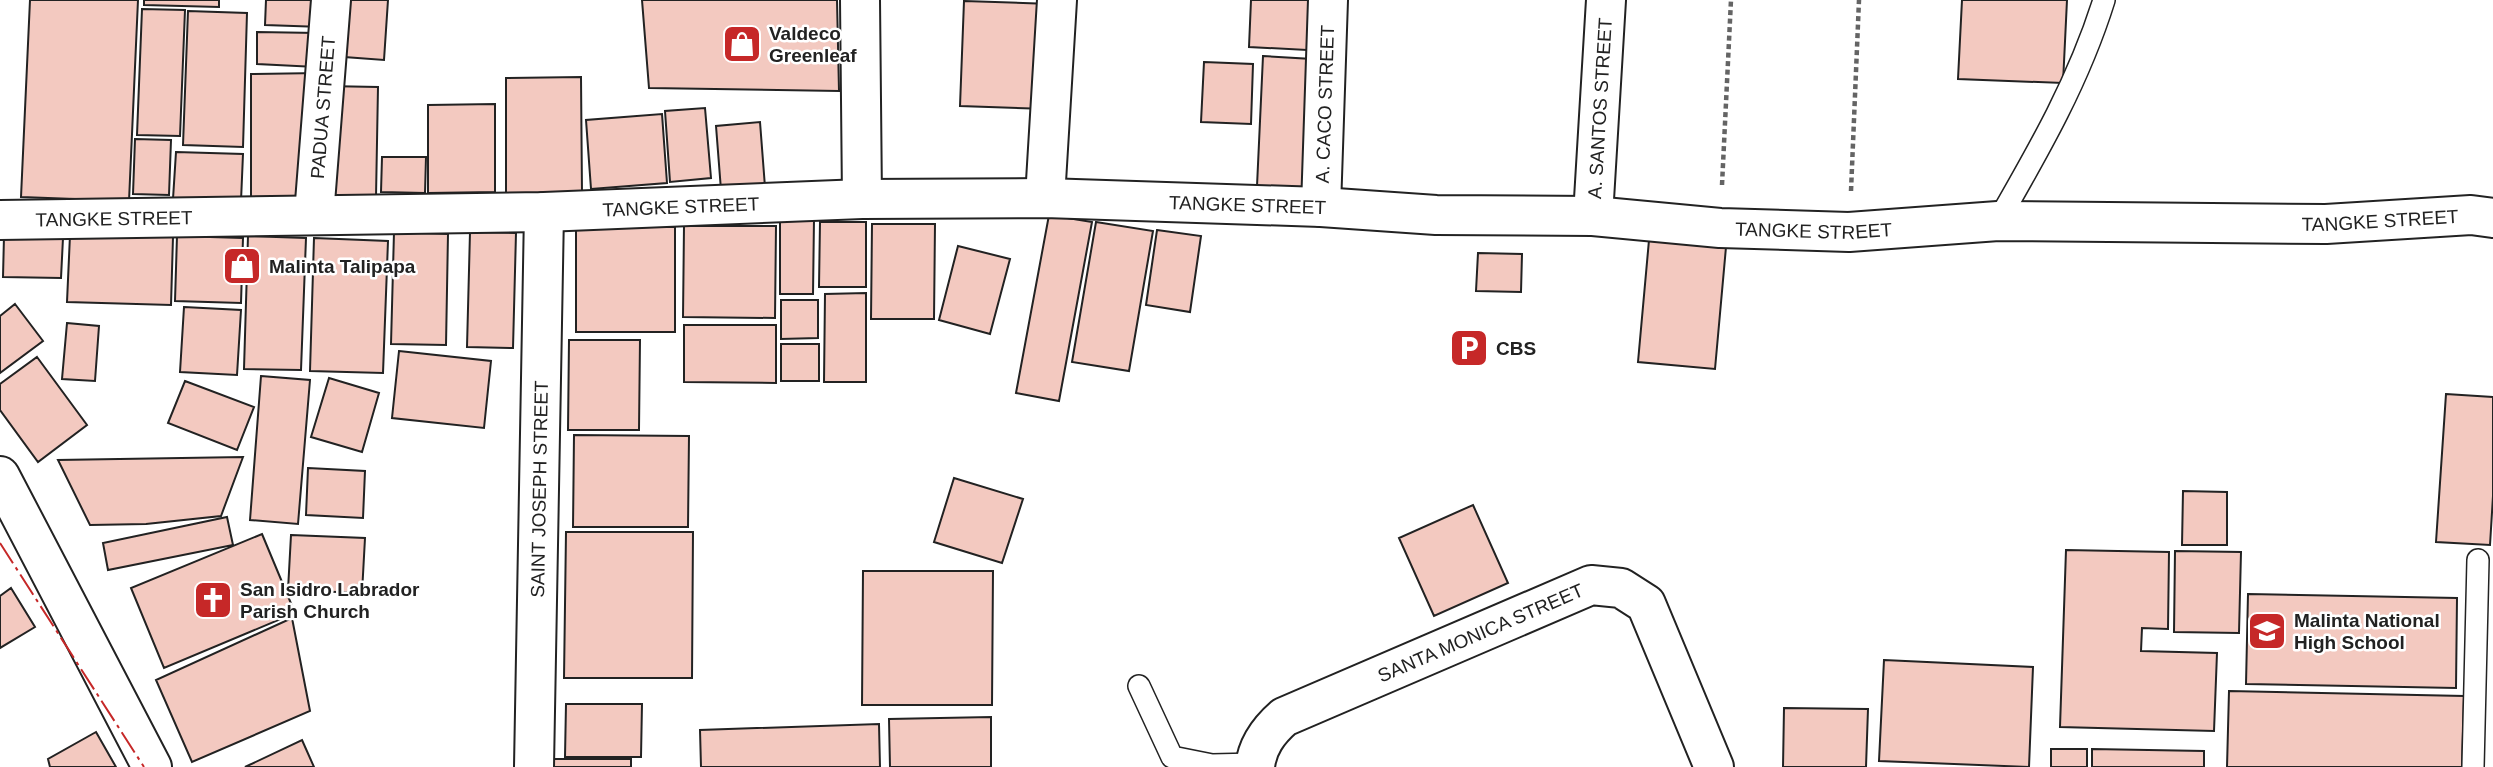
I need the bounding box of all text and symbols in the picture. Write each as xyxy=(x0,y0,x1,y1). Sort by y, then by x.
street label: A. SANTOS STREET xyxy=(1584,17,1615,199)
shop icon: Valdeco Greenleaf xyxy=(721,23,763,65)
place label: Valdeco Greenleaf xyxy=(769,23,857,66)
street label: A. CACO STREET xyxy=(1311,24,1338,184)
street label: PADUA STREET xyxy=(306,35,339,180)
street label: TANGKE STREET xyxy=(1169,192,1327,218)
street label: TANGKE STREET xyxy=(602,193,760,220)
street label: TANGKE STREET xyxy=(2302,205,2460,235)
street label: TANGKE STREET xyxy=(35,207,193,230)
street label: TANGKE STREET xyxy=(1735,218,1893,243)
shop icon: Malinta Talipapa xyxy=(221,245,263,287)
place label: Malinta Talipapa xyxy=(269,256,416,277)
parking icon: CBS xyxy=(1448,327,1490,369)
place label: CBS xyxy=(1496,338,1536,359)
street label: SAINT JOSEPH STREET xyxy=(527,380,551,598)
church icon: San Isidro Labrador Parish Church xyxy=(192,579,234,621)
place label: San Isidro Labrador Parish Church xyxy=(240,579,420,622)
street label: SANTA MONICA STREET xyxy=(1374,579,1587,686)
school or university icon: Malinta National High School xyxy=(2246,610,2288,652)
place label: Malinta National High School xyxy=(2294,610,2440,653)

